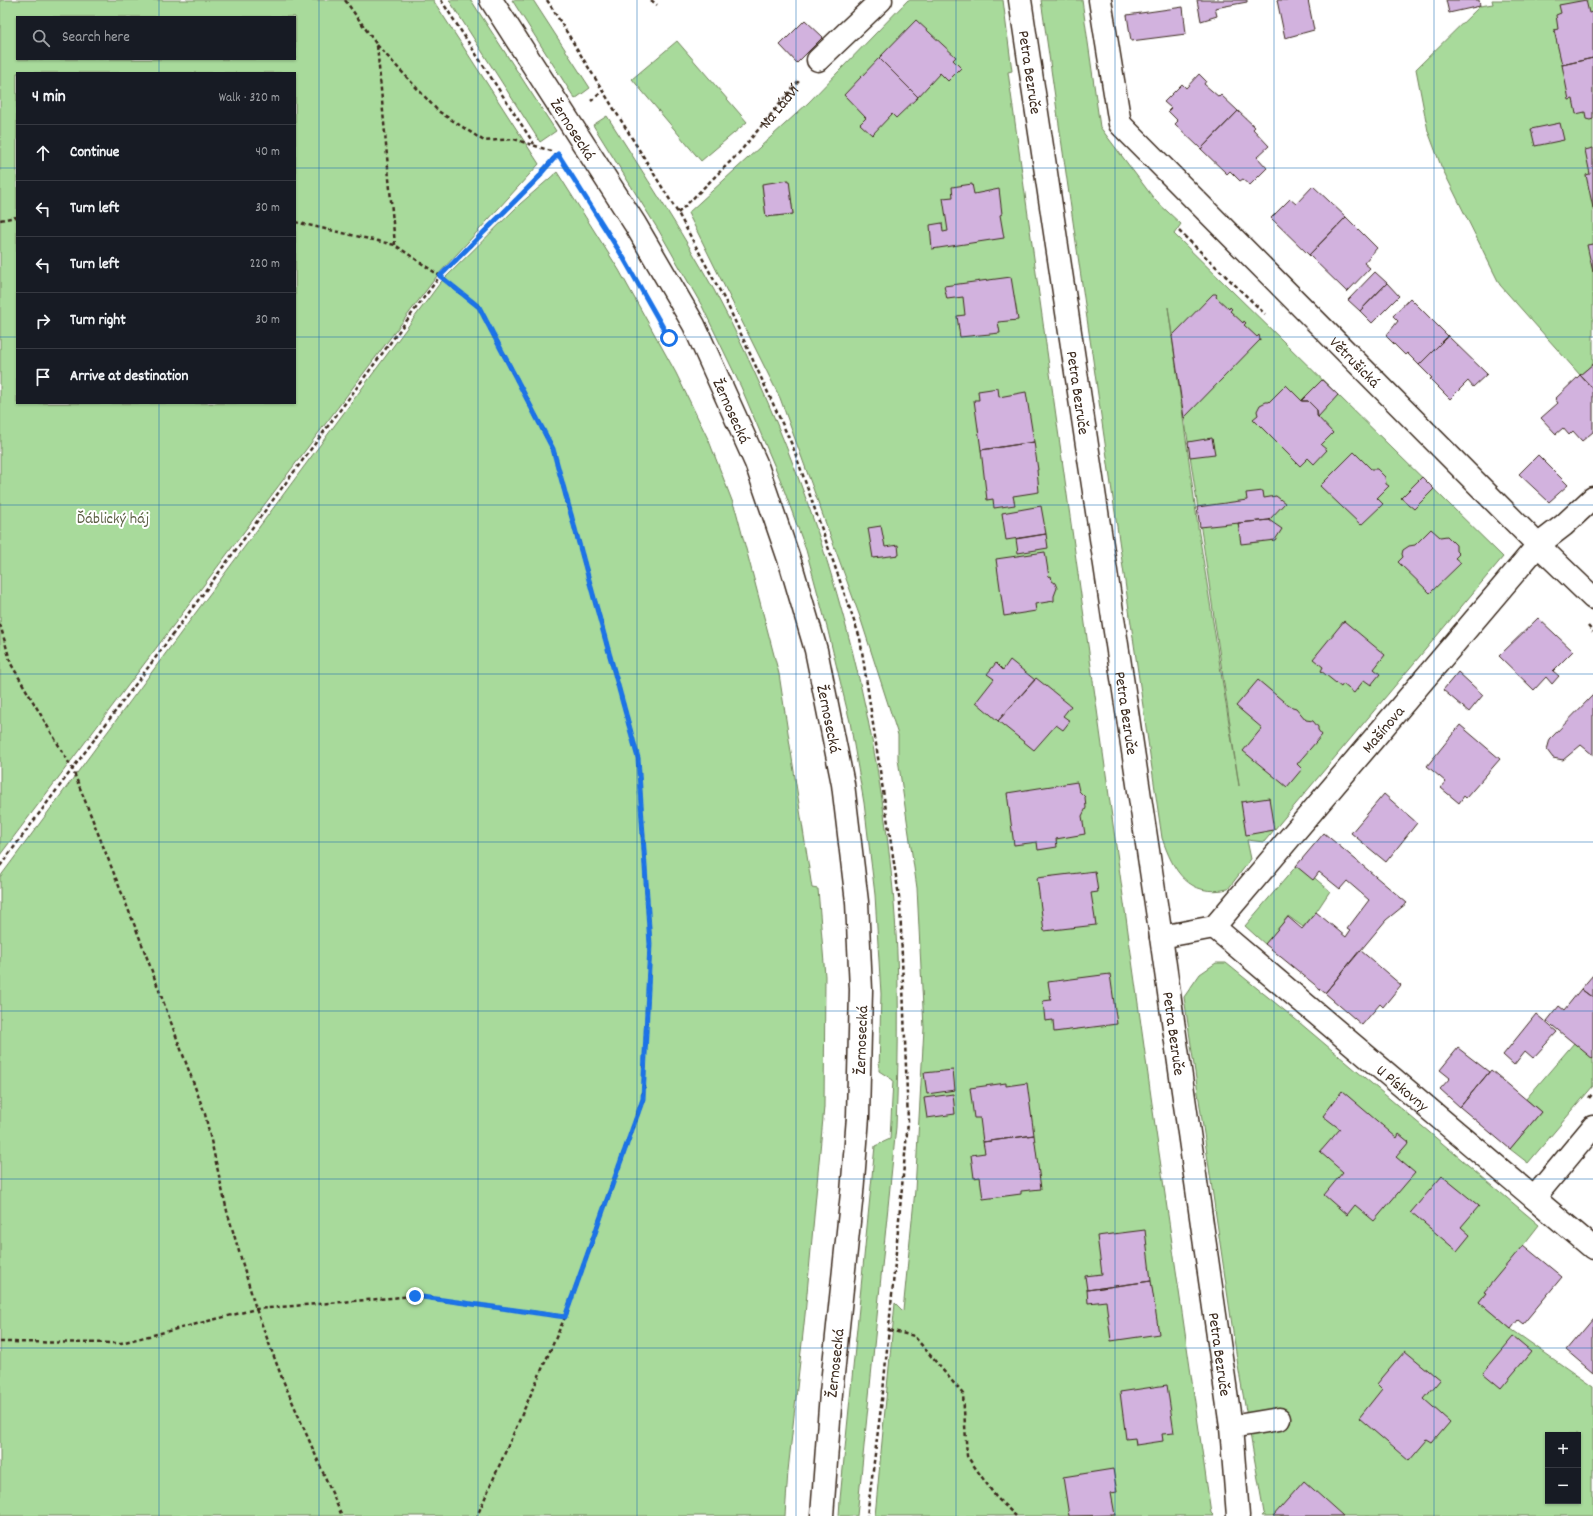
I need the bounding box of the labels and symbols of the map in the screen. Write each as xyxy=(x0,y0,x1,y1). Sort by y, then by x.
street label: Petra Bezruče xyxy=(1011,29,1046,116)
street label: Na Ládví xyxy=(755,80,806,134)
street label: Žernosecká xyxy=(543,95,600,166)
route start xyxy=(660,329,678,347)
street label: Větrušická xyxy=(1323,332,1385,394)
street label: Petra Bezruče xyxy=(1059,350,1094,436)
street label: Žernosecká xyxy=(705,375,755,448)
park label: Ďáblický háj xyxy=(77,508,149,531)
street label: Petra Bezruče xyxy=(1107,670,1142,757)
street label: Žernosecká xyxy=(809,683,846,755)
street label: Mašínova xyxy=(1357,701,1411,759)
street label: Petra Bezruče xyxy=(1155,990,1190,1077)
street label: Žernosecká xyxy=(850,1005,875,1075)
street label: U Pískovny xyxy=(1370,1060,1433,1119)
route end xyxy=(406,1287,424,1305)
street label: Petra Bezruče xyxy=(1201,1311,1235,1398)
street label: Žernosecká xyxy=(821,1328,852,1399)

